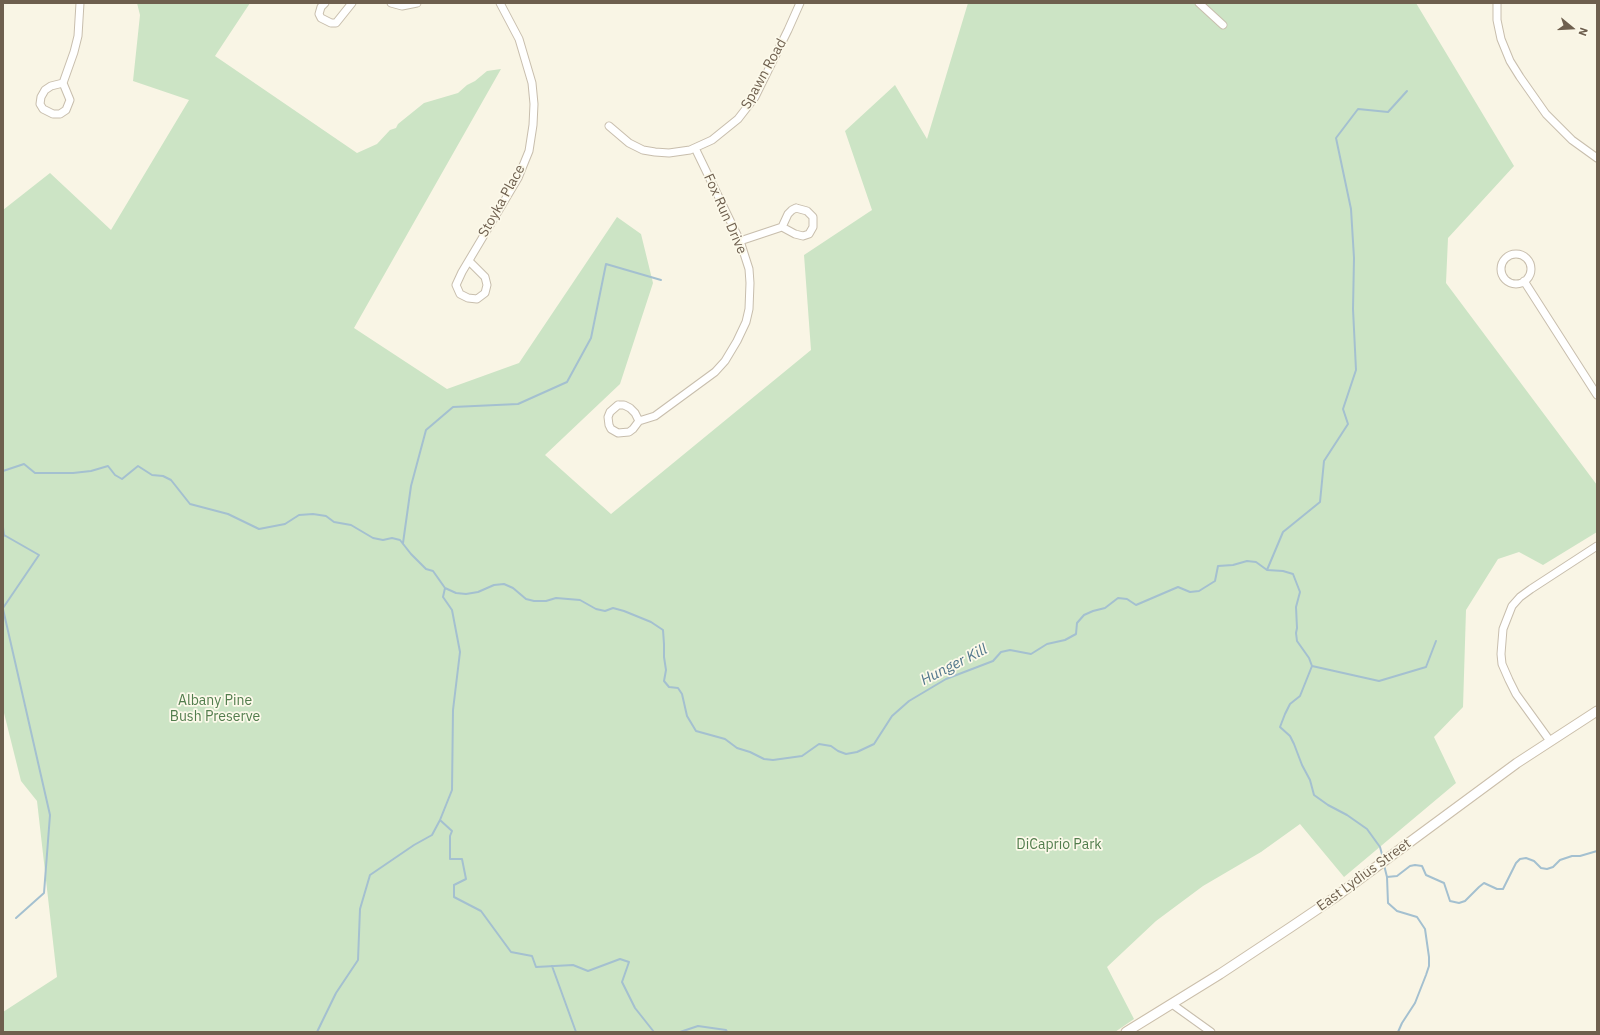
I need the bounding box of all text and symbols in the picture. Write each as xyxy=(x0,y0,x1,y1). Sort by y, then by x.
north arrow xyxy=(1552,8,1592,48)
text: N xyxy=(1576,26,1591,38)
street label: Spawn Road xyxy=(738,36,790,112)
street label: Stoyka Place xyxy=(475,162,529,240)
street label: Fox Run Drive xyxy=(700,171,750,257)
water label: Hunger Kill xyxy=(918,641,990,689)
park label: Albany Pine Bush Preserve xyxy=(170,693,260,726)
street label: East Lydius Street xyxy=(1314,835,1414,915)
park label: DiCaprio Park xyxy=(1016,837,1102,853)

